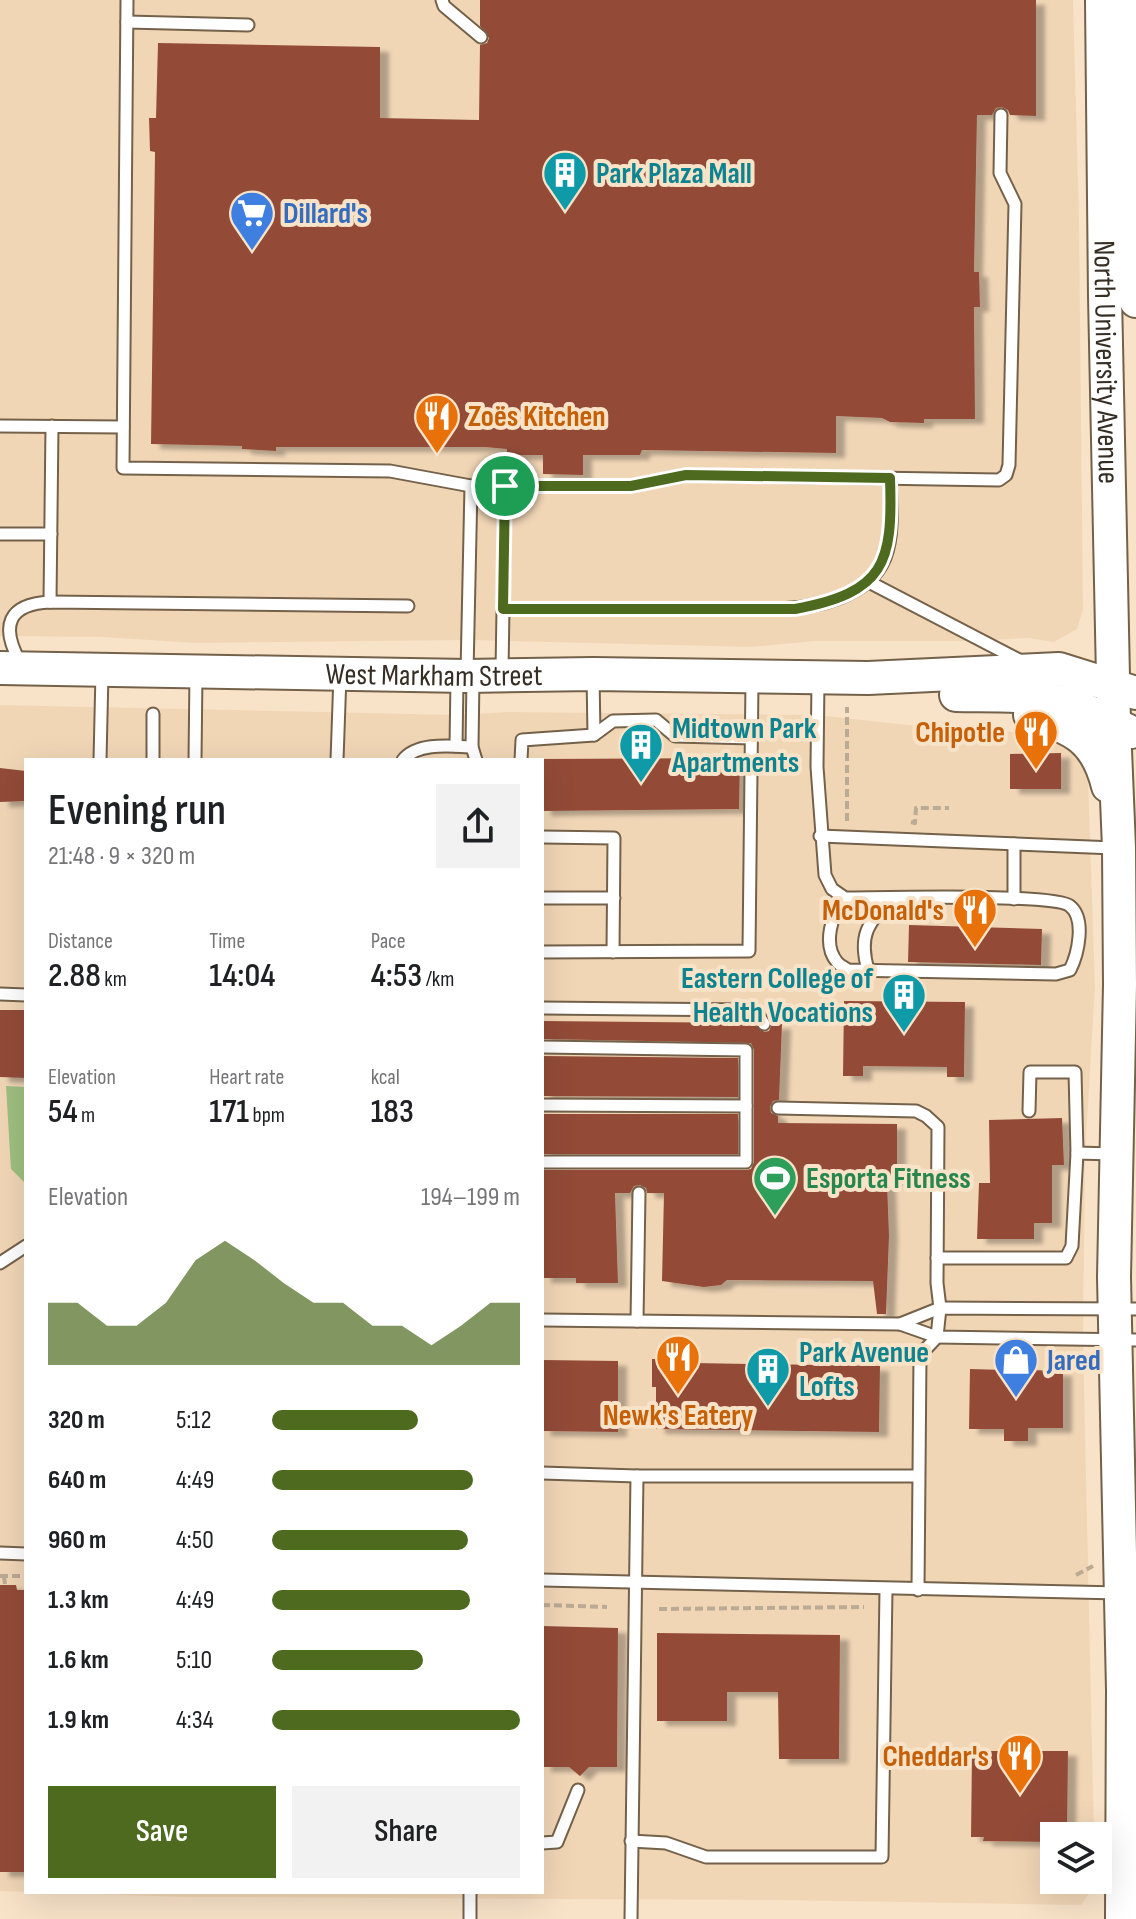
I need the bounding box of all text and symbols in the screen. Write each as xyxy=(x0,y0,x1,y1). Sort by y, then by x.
building icon: Park Plaza Mall xyxy=(541,149,589,212)
place label: Park Plaza Mall xyxy=(596,156,752,192)
supermarket icon: Dillard's xyxy=(228,189,276,252)
place label: Dillard's xyxy=(283,196,368,232)
street label: North University Avenue xyxy=(1085,240,1126,484)
restaurant icon: Zoës Kitchen xyxy=(413,392,461,455)
place label: Zoës Kitchen xyxy=(468,399,606,435)
pin xyxy=(471,452,539,520)
icon: arrive xyxy=(483,464,527,508)
street label: West Markham Street xyxy=(325,657,543,695)
restaurant icon: Chipotle xyxy=(1012,708,1060,771)
place label: Midtown Park Apartments xyxy=(671,711,817,781)
place label: Chipotle xyxy=(915,715,1005,751)
building icon: Midtown Park Apartments xyxy=(617,721,665,784)
text: Evening run xyxy=(48,784,226,837)
button: share xyxy=(436,784,520,868)
text: 21:48 · 9 × 320 m xyxy=(48,841,195,872)
restaurant icon: McDonald's xyxy=(951,886,999,949)
place label: McDonald's xyxy=(822,893,944,929)
text: Distance xyxy=(48,928,113,955)
text: Time xyxy=(209,928,245,955)
text: Pace xyxy=(371,928,406,955)
text: 2.88 xyxy=(48,955,101,996)
text: 14:04 xyxy=(209,955,275,996)
text: 4:53 xyxy=(371,955,422,996)
place label: Eastern College of Health Vocations xyxy=(681,961,874,1031)
text: km xyxy=(101,966,127,993)
text: /km xyxy=(422,966,454,993)
building icon: Eastern College of Health Vocations xyxy=(880,971,928,1034)
text: Elevation xyxy=(48,1064,116,1091)
text: Heart rate xyxy=(209,1064,284,1091)
text: kcal xyxy=(371,1064,400,1091)
text: 54 xyxy=(48,1091,78,1132)
text: 171 xyxy=(209,1091,249,1132)
text: 183 xyxy=(371,1091,414,1132)
text: m xyxy=(78,1102,95,1129)
text: bpm xyxy=(249,1102,285,1129)
sports icon: Esporta Fitness xyxy=(751,1154,799,1217)
place label: Esporta Fitness xyxy=(806,1161,971,1197)
text: Elevation xyxy=(48,1182,128,1213)
text: 194–199 m xyxy=(421,1182,520,1213)
restaurant icon: Newk's Eatery xyxy=(654,1333,702,1396)
place label: Park Avenue Lofts xyxy=(799,1335,929,1405)
shop icon: Jared xyxy=(992,1336,1040,1399)
place label: Jared xyxy=(1046,1343,1101,1379)
building icon: Park Avenue Lofts xyxy=(744,1345,792,1408)
place label: Newk's Eatery xyxy=(603,1398,754,1434)
text: 320 m xyxy=(48,1405,105,1436)
text: 5:12 xyxy=(176,1405,211,1436)
text: 640 m xyxy=(48,1465,106,1496)
text: 4:49 xyxy=(176,1465,214,1496)
text: 960 m xyxy=(48,1525,106,1556)
text: 4:50 xyxy=(176,1525,214,1556)
text: 1.3 km xyxy=(48,1585,109,1616)
text: 4:49 xyxy=(176,1585,214,1616)
text: 1.6 km xyxy=(48,1645,109,1676)
text: 5:10 xyxy=(176,1645,212,1676)
text: 1.9 km xyxy=(48,1705,109,1736)
text: 4:34 xyxy=(176,1705,214,1736)
restaurant icon: Cheddar's xyxy=(996,1732,1044,1795)
place label: Cheddar's xyxy=(882,1739,989,1775)
button: Save xyxy=(48,1786,276,1878)
button: Share xyxy=(292,1786,520,1878)
map controls xyxy=(1040,1822,1112,1894)
button: layers xyxy=(1040,1822,1112,1894)

